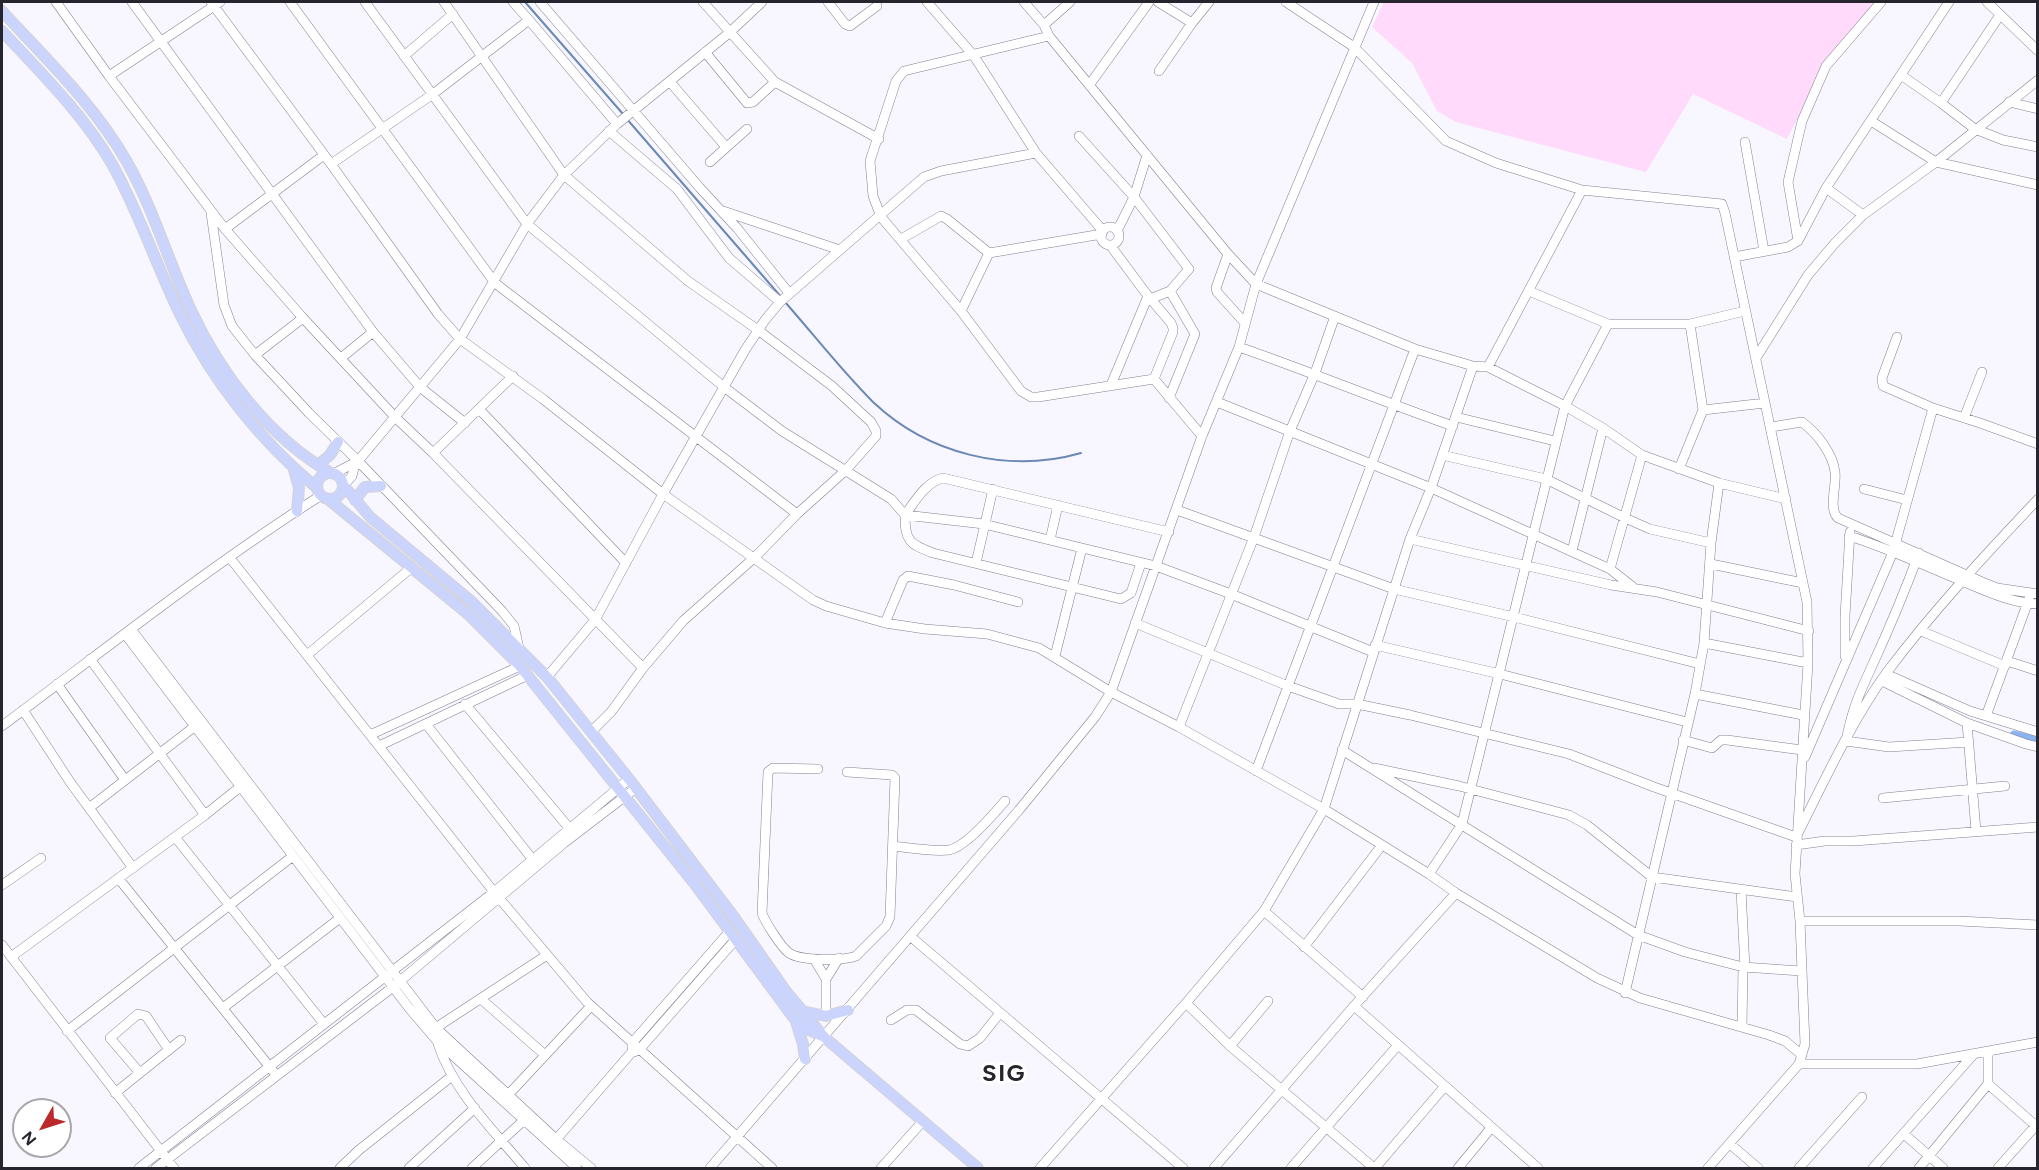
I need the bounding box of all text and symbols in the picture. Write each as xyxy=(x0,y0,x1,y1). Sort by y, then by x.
district label: SIG xyxy=(982,1060,1026,1088)
north arrow xyxy=(12,1098,72,1158)
text: N xyxy=(18,1128,40,1149)

